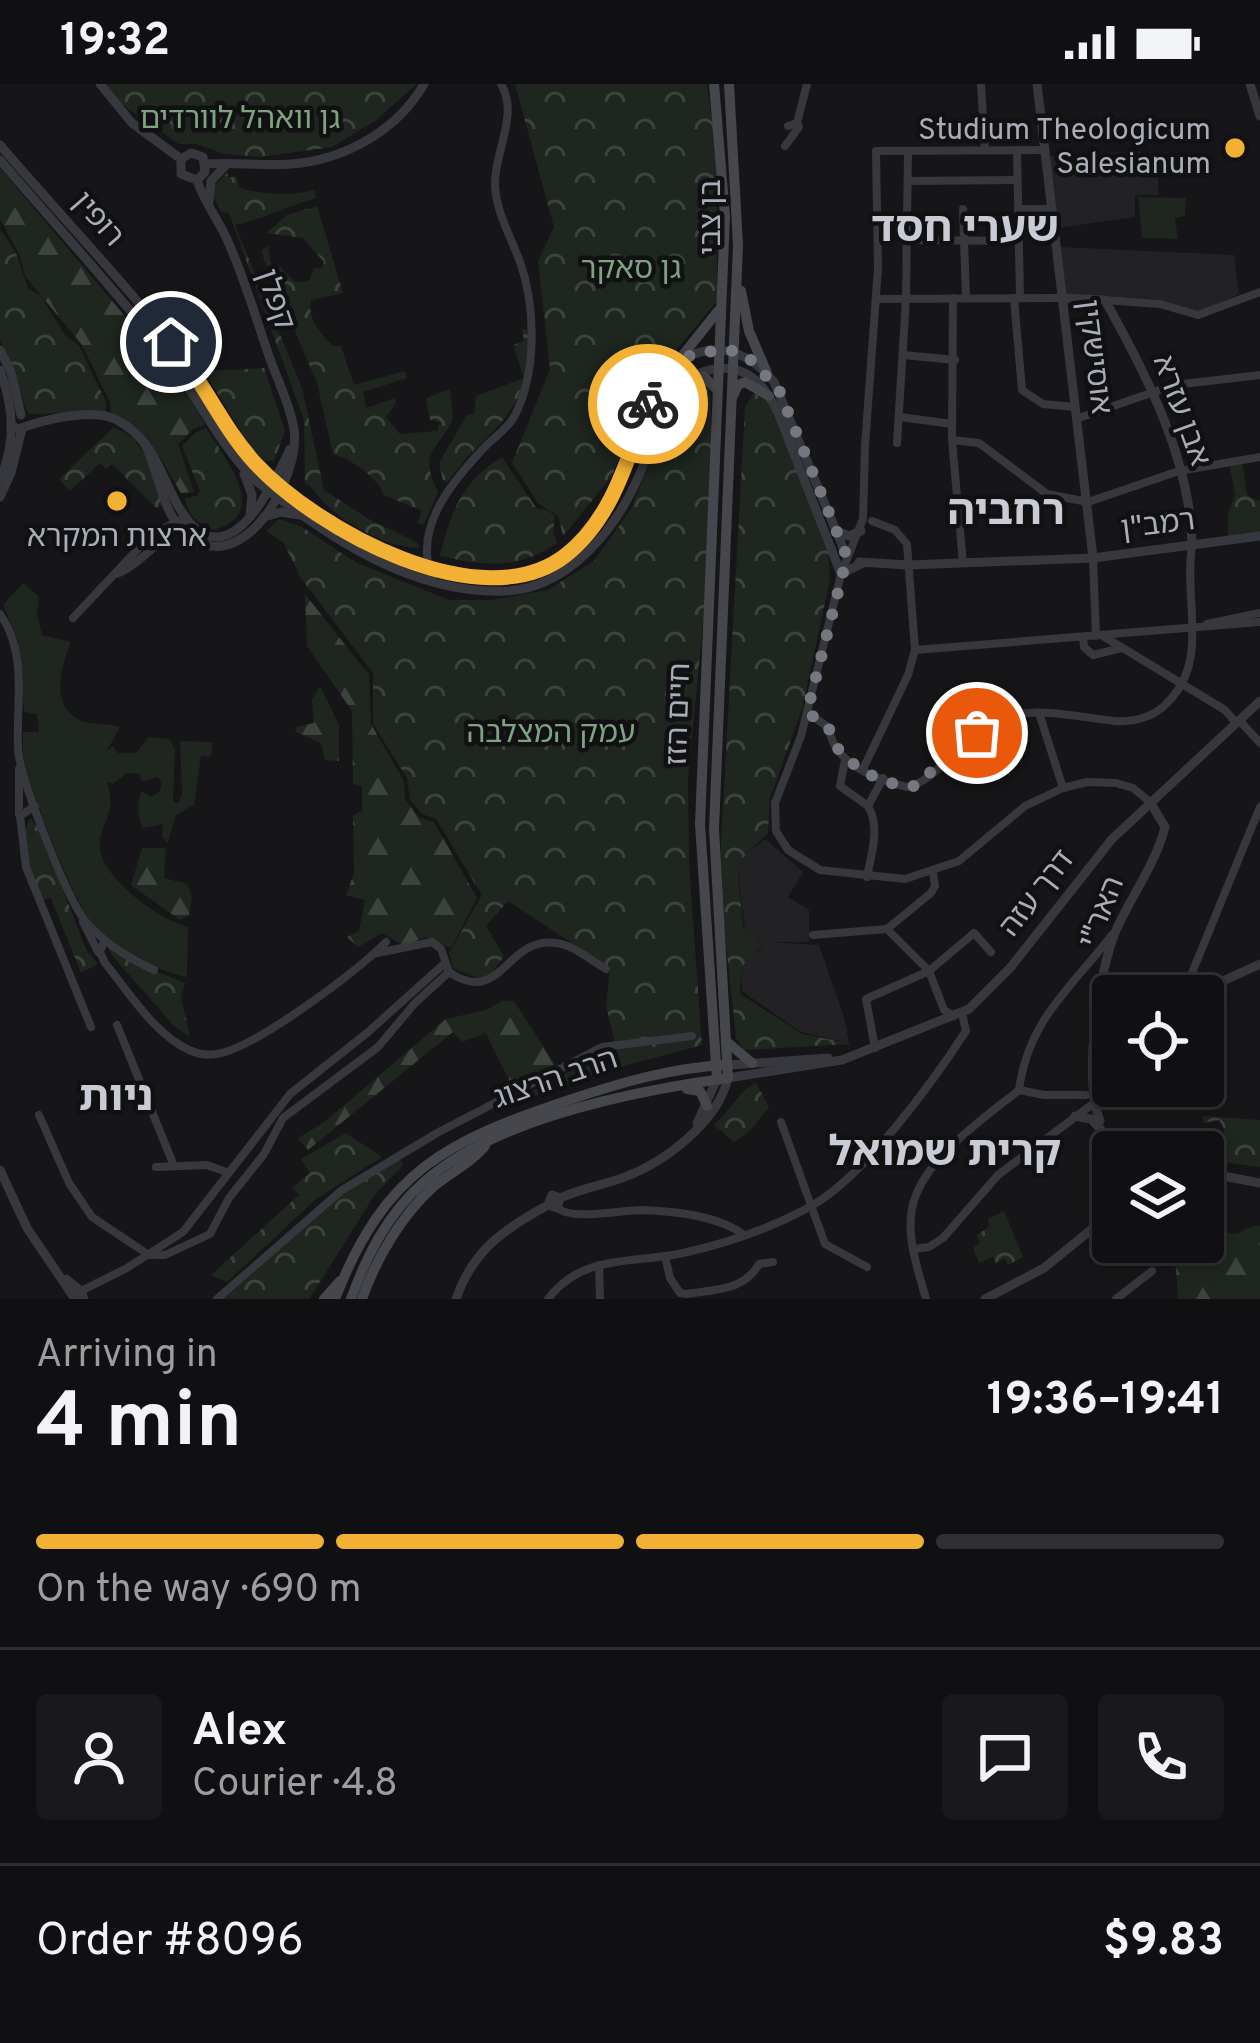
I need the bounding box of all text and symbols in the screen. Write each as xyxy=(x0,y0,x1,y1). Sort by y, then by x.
text: 19:32 xyxy=(60,14,170,71)
park label: גן וואהל לוורדים xyxy=(140,102,340,139)
place label: Studium Theologicum Salesianum xyxy=(918,113,1211,184)
marker: Studium Theologicum Salesianum xyxy=(1222,135,1248,161)
street label: בן צבי xyxy=(694,179,731,255)
street label: רופין xyxy=(63,185,131,255)
district label: שערי חסד xyxy=(871,204,1059,257)
park label: גן סאקר xyxy=(581,252,681,289)
street label: קפלן xyxy=(246,265,302,335)
pin xyxy=(120,291,222,393)
street label: אוסישקין xyxy=(1068,298,1118,416)
icon: home xyxy=(138,309,204,375)
courier xyxy=(588,344,708,464)
street label: אבן עזרא xyxy=(1143,350,1217,472)
icon: bike xyxy=(615,371,681,437)
district label: רחביה xyxy=(947,487,1065,540)
marker: ארצות המקרא xyxy=(104,488,130,514)
street label: רמב"ן xyxy=(1119,503,1197,549)
place label: ארצות המקרא xyxy=(27,520,207,557)
street label: חיים הזז xyxy=(660,662,700,766)
pin xyxy=(926,682,1028,784)
icon: bag xyxy=(944,700,1010,766)
park label: עמק המצלבה xyxy=(466,716,636,753)
street label: דרך עזה xyxy=(993,843,1083,945)
street label: האר"י xyxy=(1072,872,1134,954)
map controls xyxy=(1092,975,1224,1263)
button: locate xyxy=(1092,975,1224,1107)
street label: הרב הרצוג xyxy=(489,1042,623,1118)
district label: ניות xyxy=(79,1073,153,1126)
district label: קרית שמואל xyxy=(829,1128,1061,1181)
button: layers xyxy=(1092,1131,1224,1263)
text: Arriving in xyxy=(36,1332,218,1381)
text: 19:36–19:41 xyxy=(987,1373,1224,1430)
text: 4 min xyxy=(36,1376,242,1475)
text: On the way · 690 m xyxy=(36,1567,361,1616)
button: person xyxy=(36,1694,162,1820)
button: chat xyxy=(942,1694,1068,1820)
button: phone xyxy=(1098,1694,1224,1820)
text: Alex xyxy=(192,1704,287,1761)
text: Courier · 4.8 xyxy=(192,1761,398,1810)
text: Order #8096 xyxy=(36,1914,304,1971)
text: $9.83 xyxy=(1103,1914,1224,1971)

